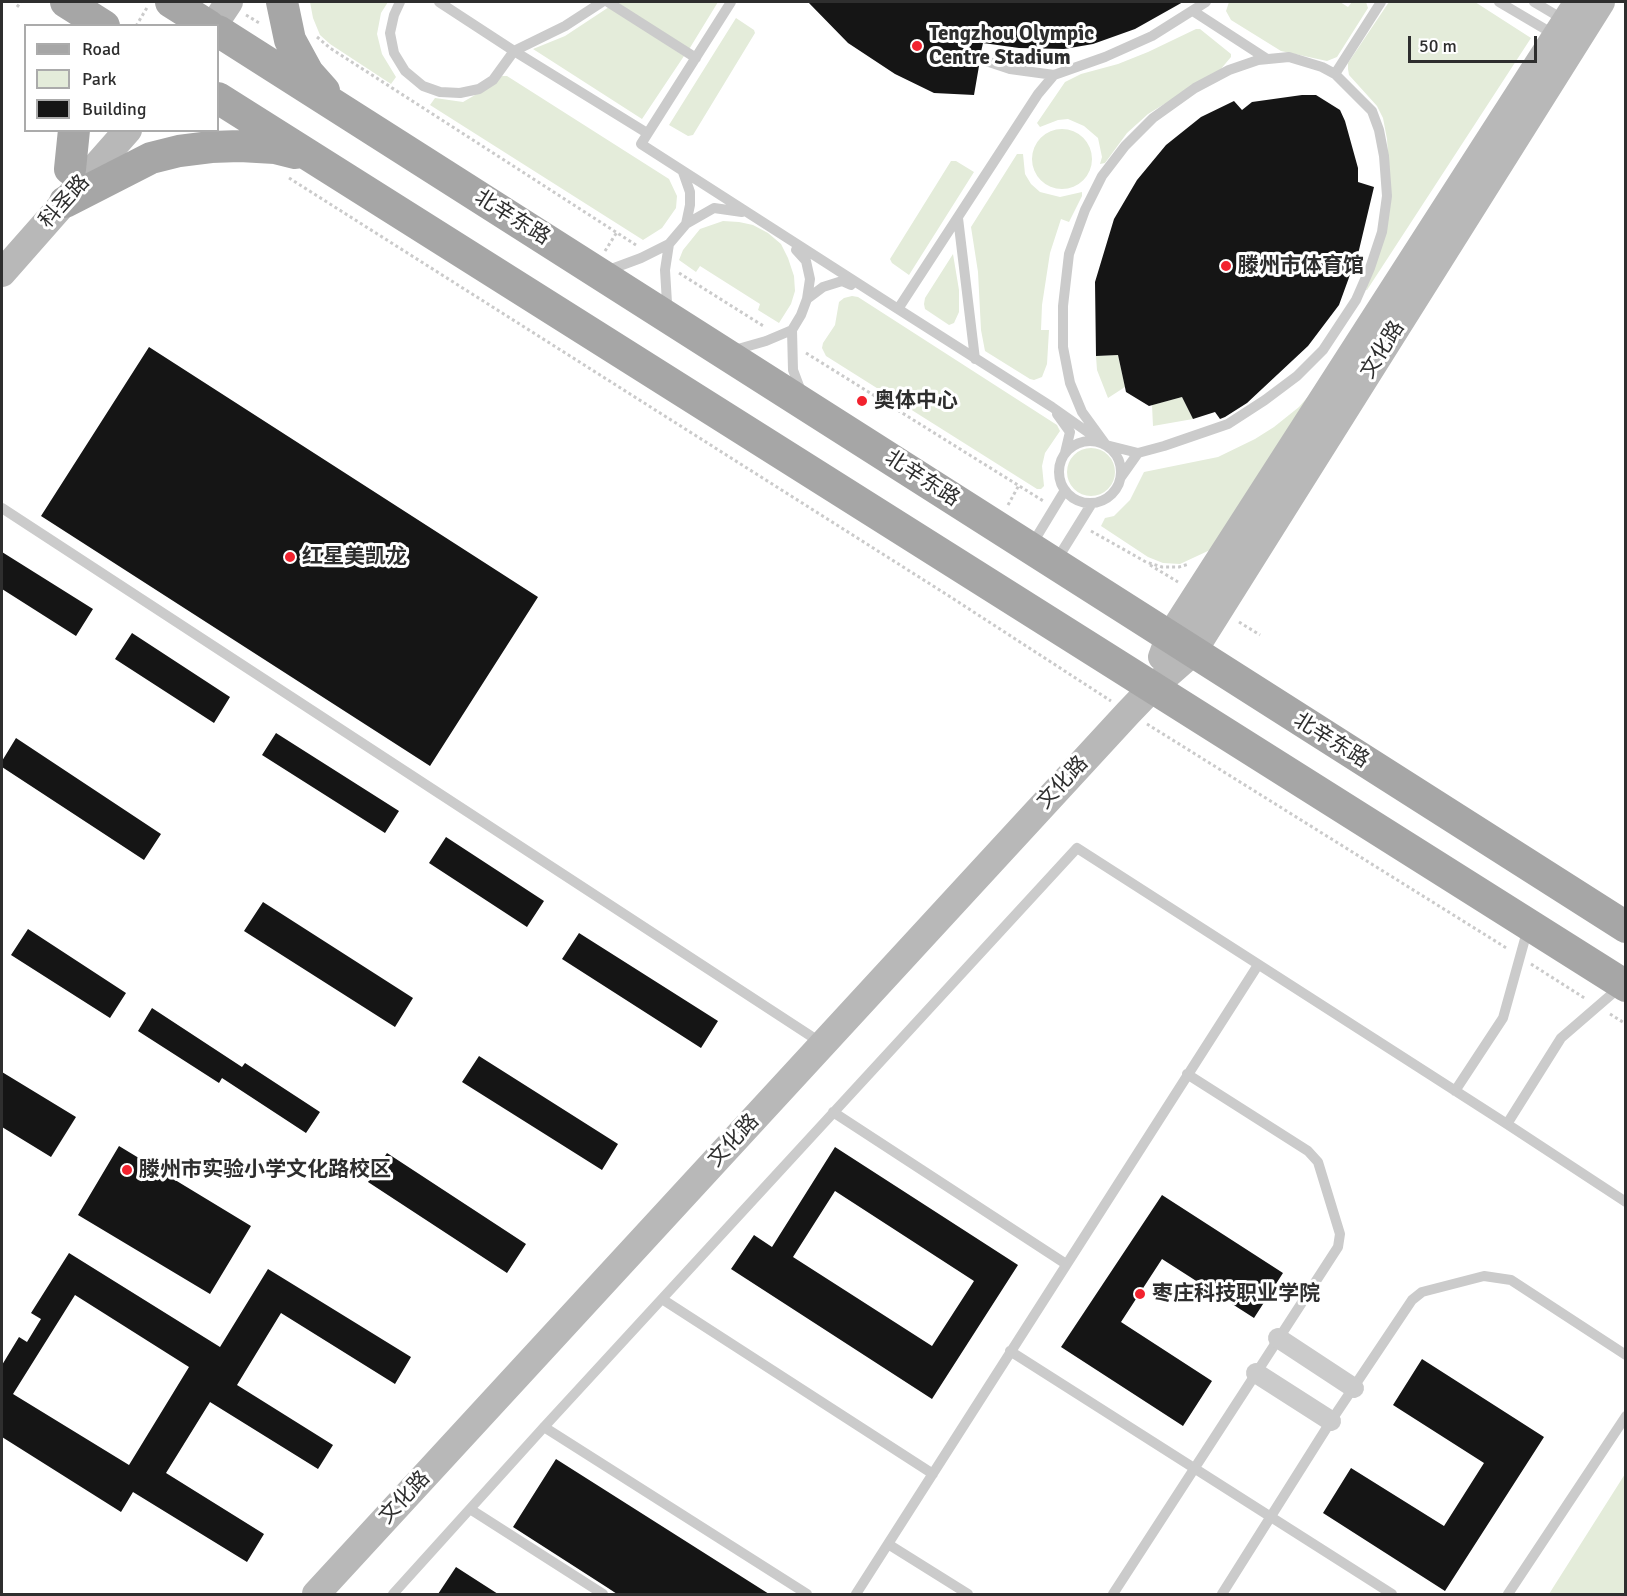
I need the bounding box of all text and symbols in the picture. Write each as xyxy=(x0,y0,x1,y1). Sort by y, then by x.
place label: Tengzhou Olympic Centre Stadium xyxy=(929,21,1094,71)
legend xyxy=(24,24,219,132)
scale bar xyxy=(1411,24,1540,62)
text: 50 m xyxy=(1419,35,1457,57)
text: Road xyxy=(82,38,121,60)
marker: Tengzhou Olympic Centre Stadium xyxy=(910,39,924,53)
text: Park xyxy=(82,68,117,90)
text: Building xyxy=(82,98,146,120)
street label: 科圣路 xyxy=(35,170,95,234)
street label: 北辛东路 xyxy=(470,185,554,251)
place label: 滕州市体育馆 xyxy=(1238,253,1364,279)
marker: 滕州市体育馆 xyxy=(1219,259,1233,273)
street label: 文化路 xyxy=(1356,317,1410,383)
place label: 奥体中心 xyxy=(874,388,958,414)
marker: 奥体中心 xyxy=(855,394,869,408)
street label: 北辛东路 xyxy=(880,446,964,512)
place label: 红星美凯龙 xyxy=(302,544,407,570)
marker: 红星美凯龙 xyxy=(283,550,297,564)
street label: 北辛东路 xyxy=(1289,708,1373,774)
street label: 文化路 xyxy=(1032,751,1094,815)
street label: 文化路 xyxy=(703,1109,765,1173)
place label: 滕州市实验小学文化路校区 xyxy=(139,1157,391,1183)
marker: 滕州市实验小学文化路校区 xyxy=(120,1163,134,1177)
place label: 枣庄科技职业学院 xyxy=(1152,1281,1320,1307)
marker: 枣庄科技职业学院 xyxy=(1133,1287,1147,1301)
street label: 文化路 xyxy=(374,1466,436,1530)

